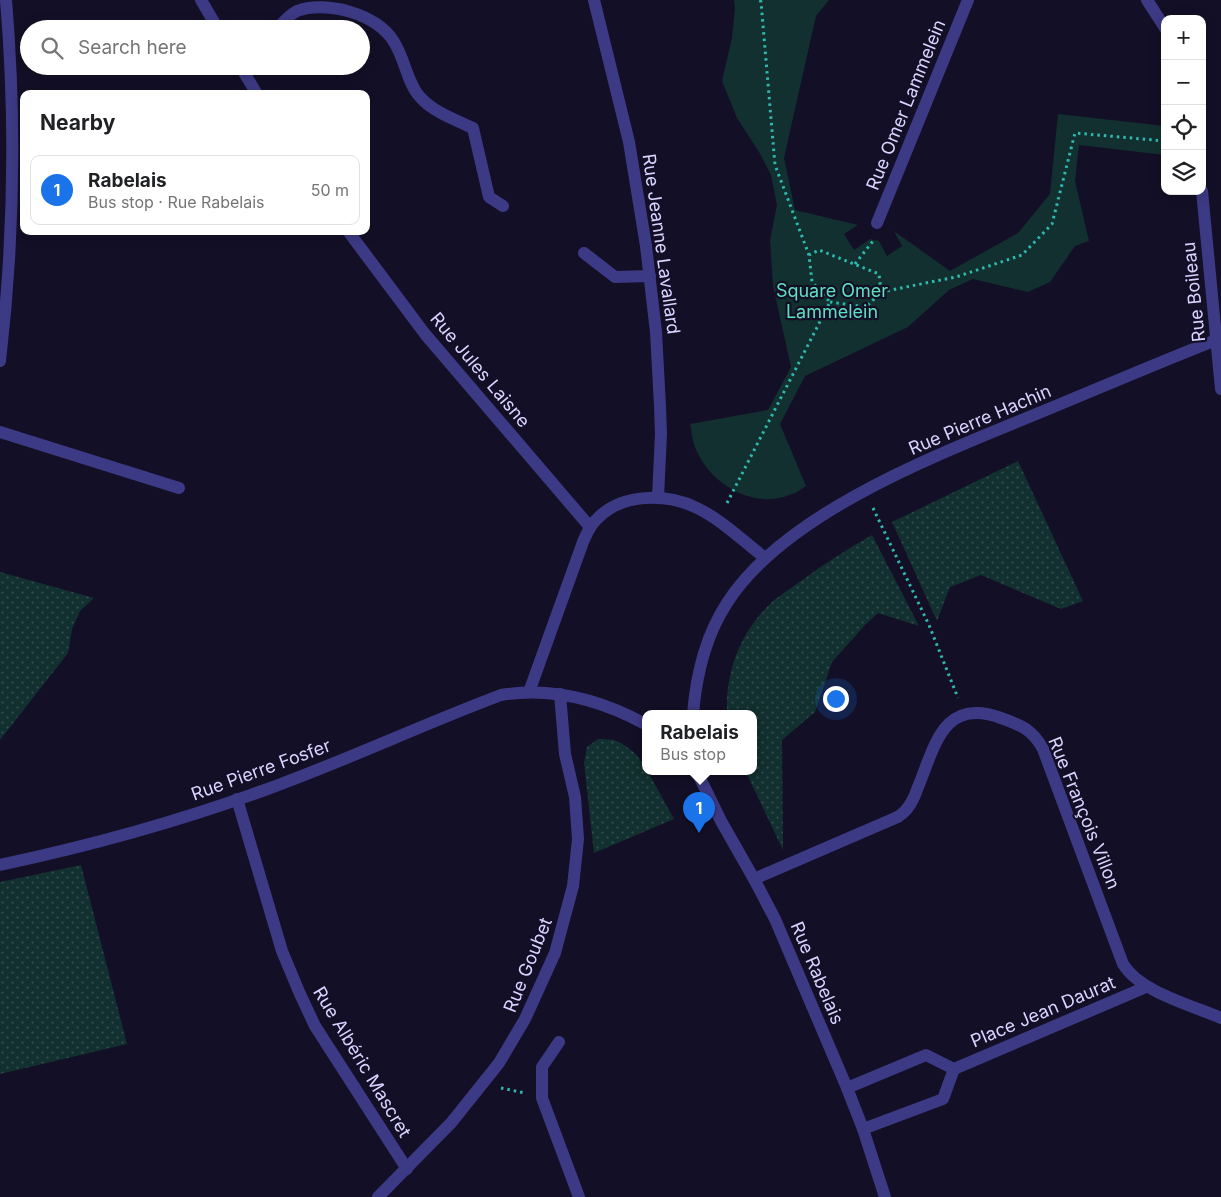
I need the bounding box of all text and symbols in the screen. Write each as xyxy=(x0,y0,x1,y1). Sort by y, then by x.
map controls xyxy=(1161,15,1206,195)
button: + xyxy=(1161,15,1206,60)
street label: Rue Omer Lammelein xyxy=(862,17,949,193)
search box xyxy=(20,20,370,75)
icon: search xyxy=(38,34,66,62)
text: Search here xyxy=(78,36,187,59)
button: − xyxy=(1161,60,1206,105)
button: locate xyxy=(1161,105,1206,150)
text: Nearby xyxy=(40,110,115,135)
button: layers xyxy=(1161,150,1206,195)
street label: Rue Jeanne Lavallard xyxy=(638,152,685,336)
text: Rabelais xyxy=(88,169,167,192)
text: 1 xyxy=(54,180,60,200)
text: 50 m xyxy=(311,180,349,200)
text: Bus stop · Rue Rabelais xyxy=(88,192,265,212)
street label: Rue Boileau xyxy=(1178,241,1209,343)
park label: Square Omer Lammelein xyxy=(776,280,888,322)
street label: Rue Jules Laisne xyxy=(426,308,535,431)
street label: Rue Pierre Hachin xyxy=(905,380,1054,459)
your location xyxy=(823,686,849,712)
popup xyxy=(642,710,757,775)
text: Rabelais xyxy=(660,721,739,744)
street label: Rue Pierre Fosfer xyxy=(188,734,334,805)
street label: Rue François Villon xyxy=(1044,734,1125,892)
text: Bus stop xyxy=(660,744,726,764)
pin: 1 xyxy=(683,792,715,833)
street label: Rue Goubet xyxy=(499,914,556,1015)
street label: Rue Rabelais xyxy=(786,918,848,1027)
street label: Place Jean Daurat xyxy=(967,972,1118,1052)
street label: Rue Albéric Mascret xyxy=(309,983,416,1141)

